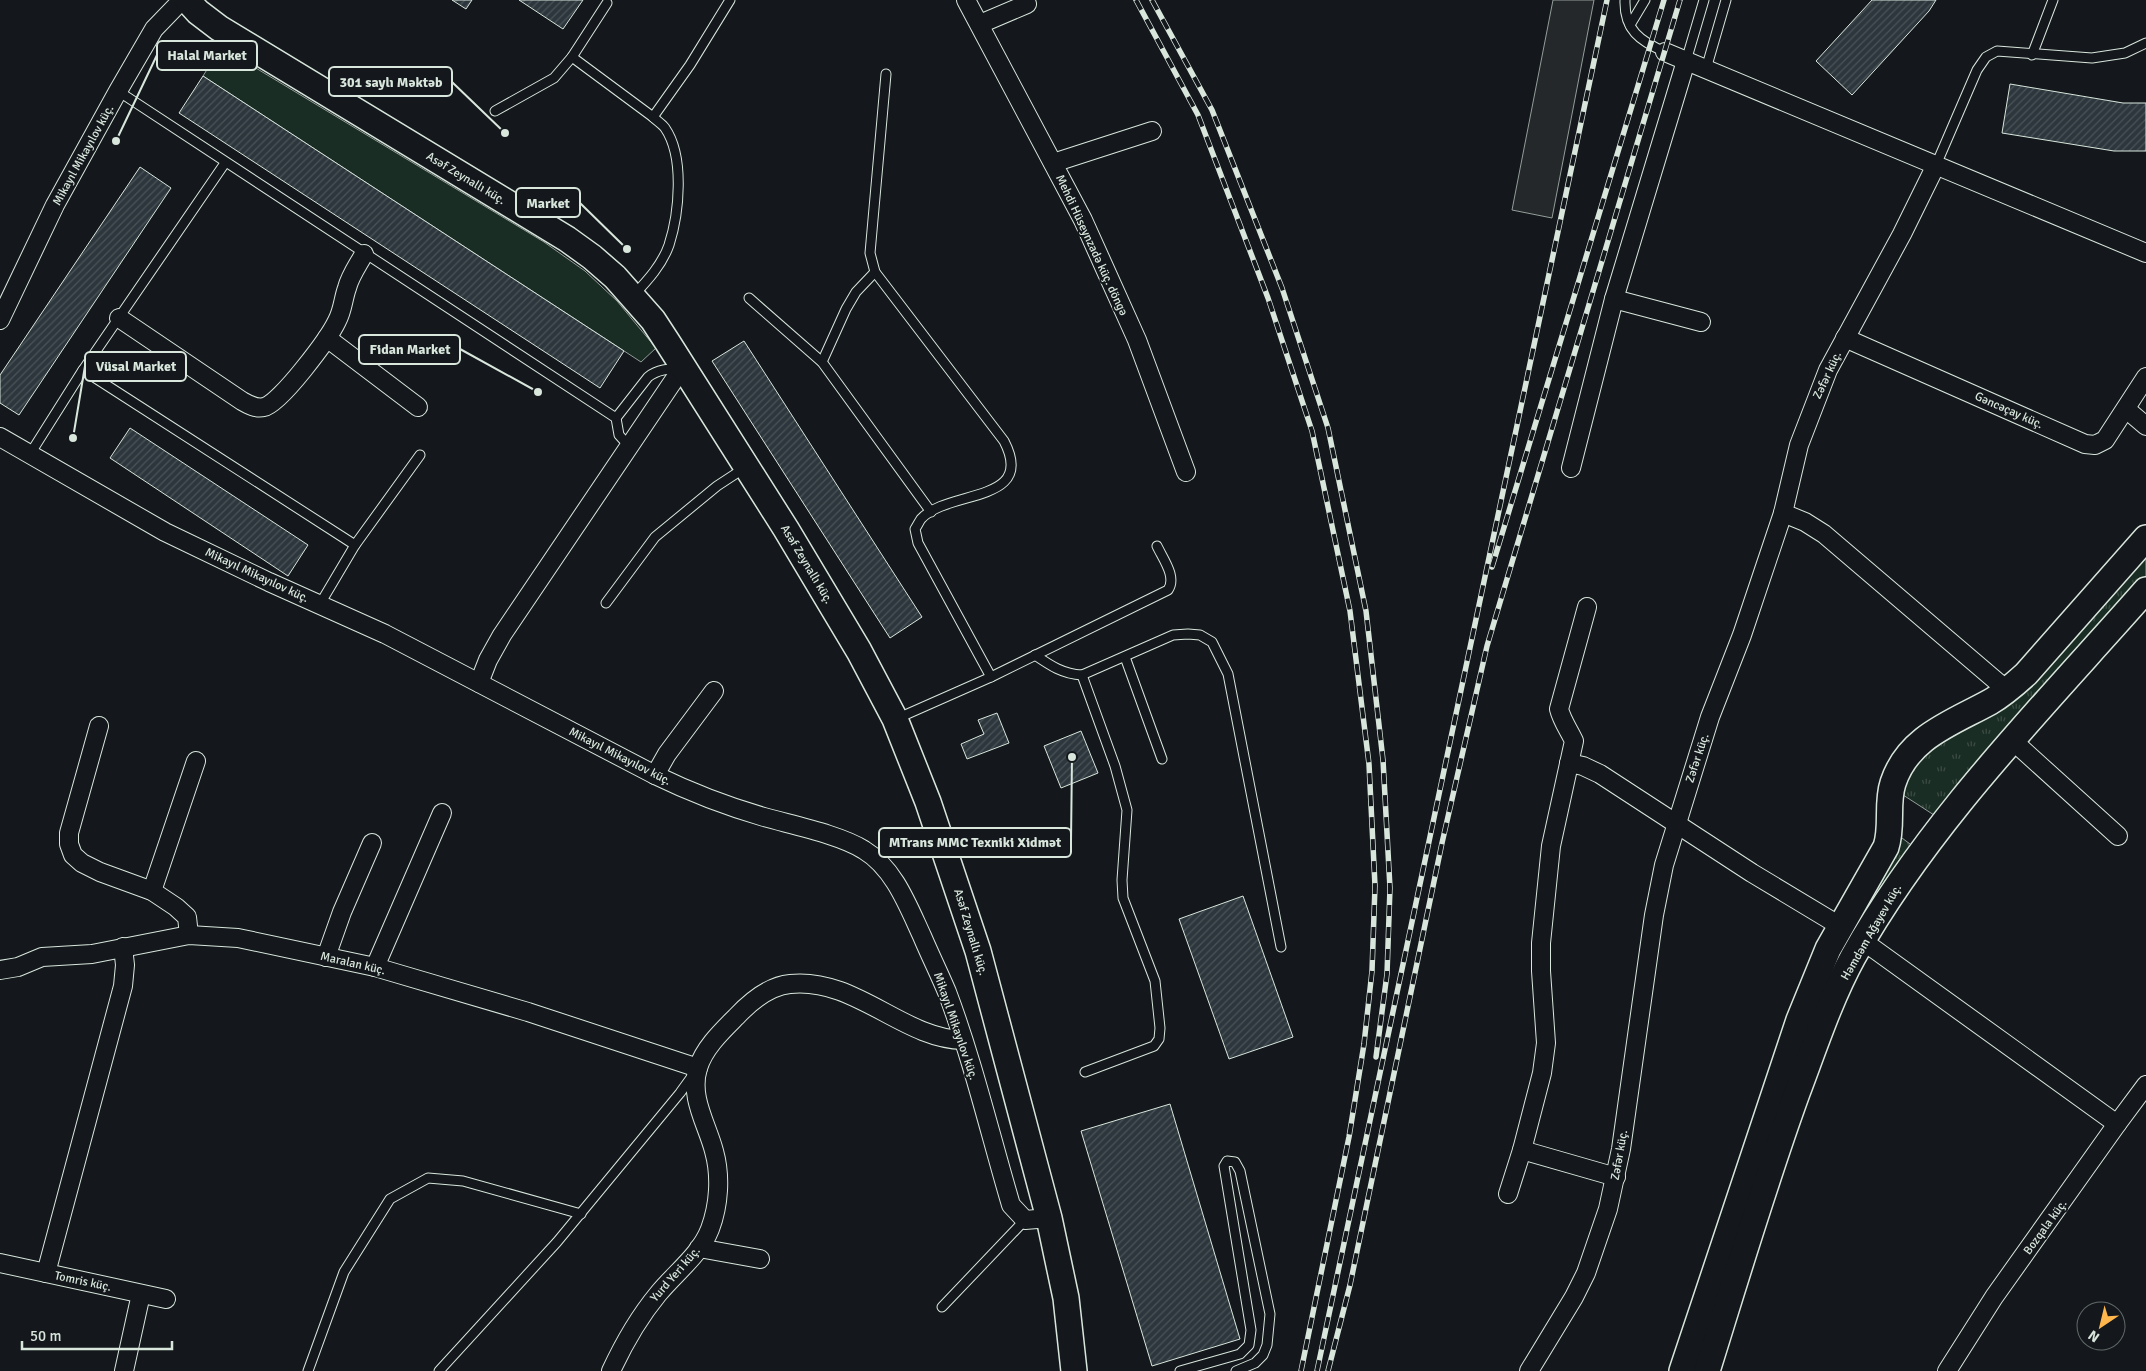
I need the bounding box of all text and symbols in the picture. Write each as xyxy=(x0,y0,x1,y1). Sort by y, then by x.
callout: Halal Market xyxy=(157,41,257,70)
text: Halal Market xyxy=(167,47,248,64)
callout: 301 saylı Məktəb xyxy=(329,67,452,96)
text: 301 saylı Məktəb xyxy=(339,74,443,91)
street label: Mikayıl Mikayılov küç. xyxy=(50,102,117,208)
street label: Asəf Zeynallı küç. xyxy=(423,149,508,208)
street label: Mehdi Hüseynzadə küç. döngə xyxy=(1052,172,1131,318)
callout: Market xyxy=(516,188,580,217)
text: Market xyxy=(526,195,571,212)
callout: Fidan Market xyxy=(359,335,460,364)
text: Fidan Market xyxy=(370,341,451,358)
street label: Zəfər küç. xyxy=(1810,349,1845,401)
callout: Vüsal Market xyxy=(85,352,186,381)
text: Vüsal Market xyxy=(96,358,177,375)
street label: Gəncəçay küç. xyxy=(1972,389,2045,432)
street label: Asəf Zeynallı küç. xyxy=(777,522,836,607)
street label: Mikayıl Mikayılov küç. xyxy=(203,545,311,606)
street label: Mikayıl Mikayılov küç. xyxy=(566,724,673,789)
street label: Zəfər küç. xyxy=(1682,732,1712,785)
callout: MTrans MMC Texniki Xidmət xyxy=(879,828,1071,857)
text: MTrans MMC Texniki Xidmət xyxy=(889,834,1062,851)
street label: Həmdəm Ağayev küç. xyxy=(1838,882,1905,983)
street label: Asəf Zeynallı küç. xyxy=(950,887,991,977)
street label: Maralan küç. xyxy=(319,949,387,978)
street label: Mikayıl Mikayılov küç. xyxy=(930,970,981,1082)
street label: Zəfər küç. xyxy=(1608,1129,1631,1181)
street label: Bozqala küç. xyxy=(2020,1197,2070,1258)
street label: Yurd Yeri küç. xyxy=(647,1244,703,1305)
street label: Tomris küç. xyxy=(53,1268,113,1295)
north arrow xyxy=(2076,1301,2126,1351)
scale bar xyxy=(22,1318,172,1350)
text: N xyxy=(2085,1326,2103,1346)
text: 50 m xyxy=(30,1327,61,1345)

